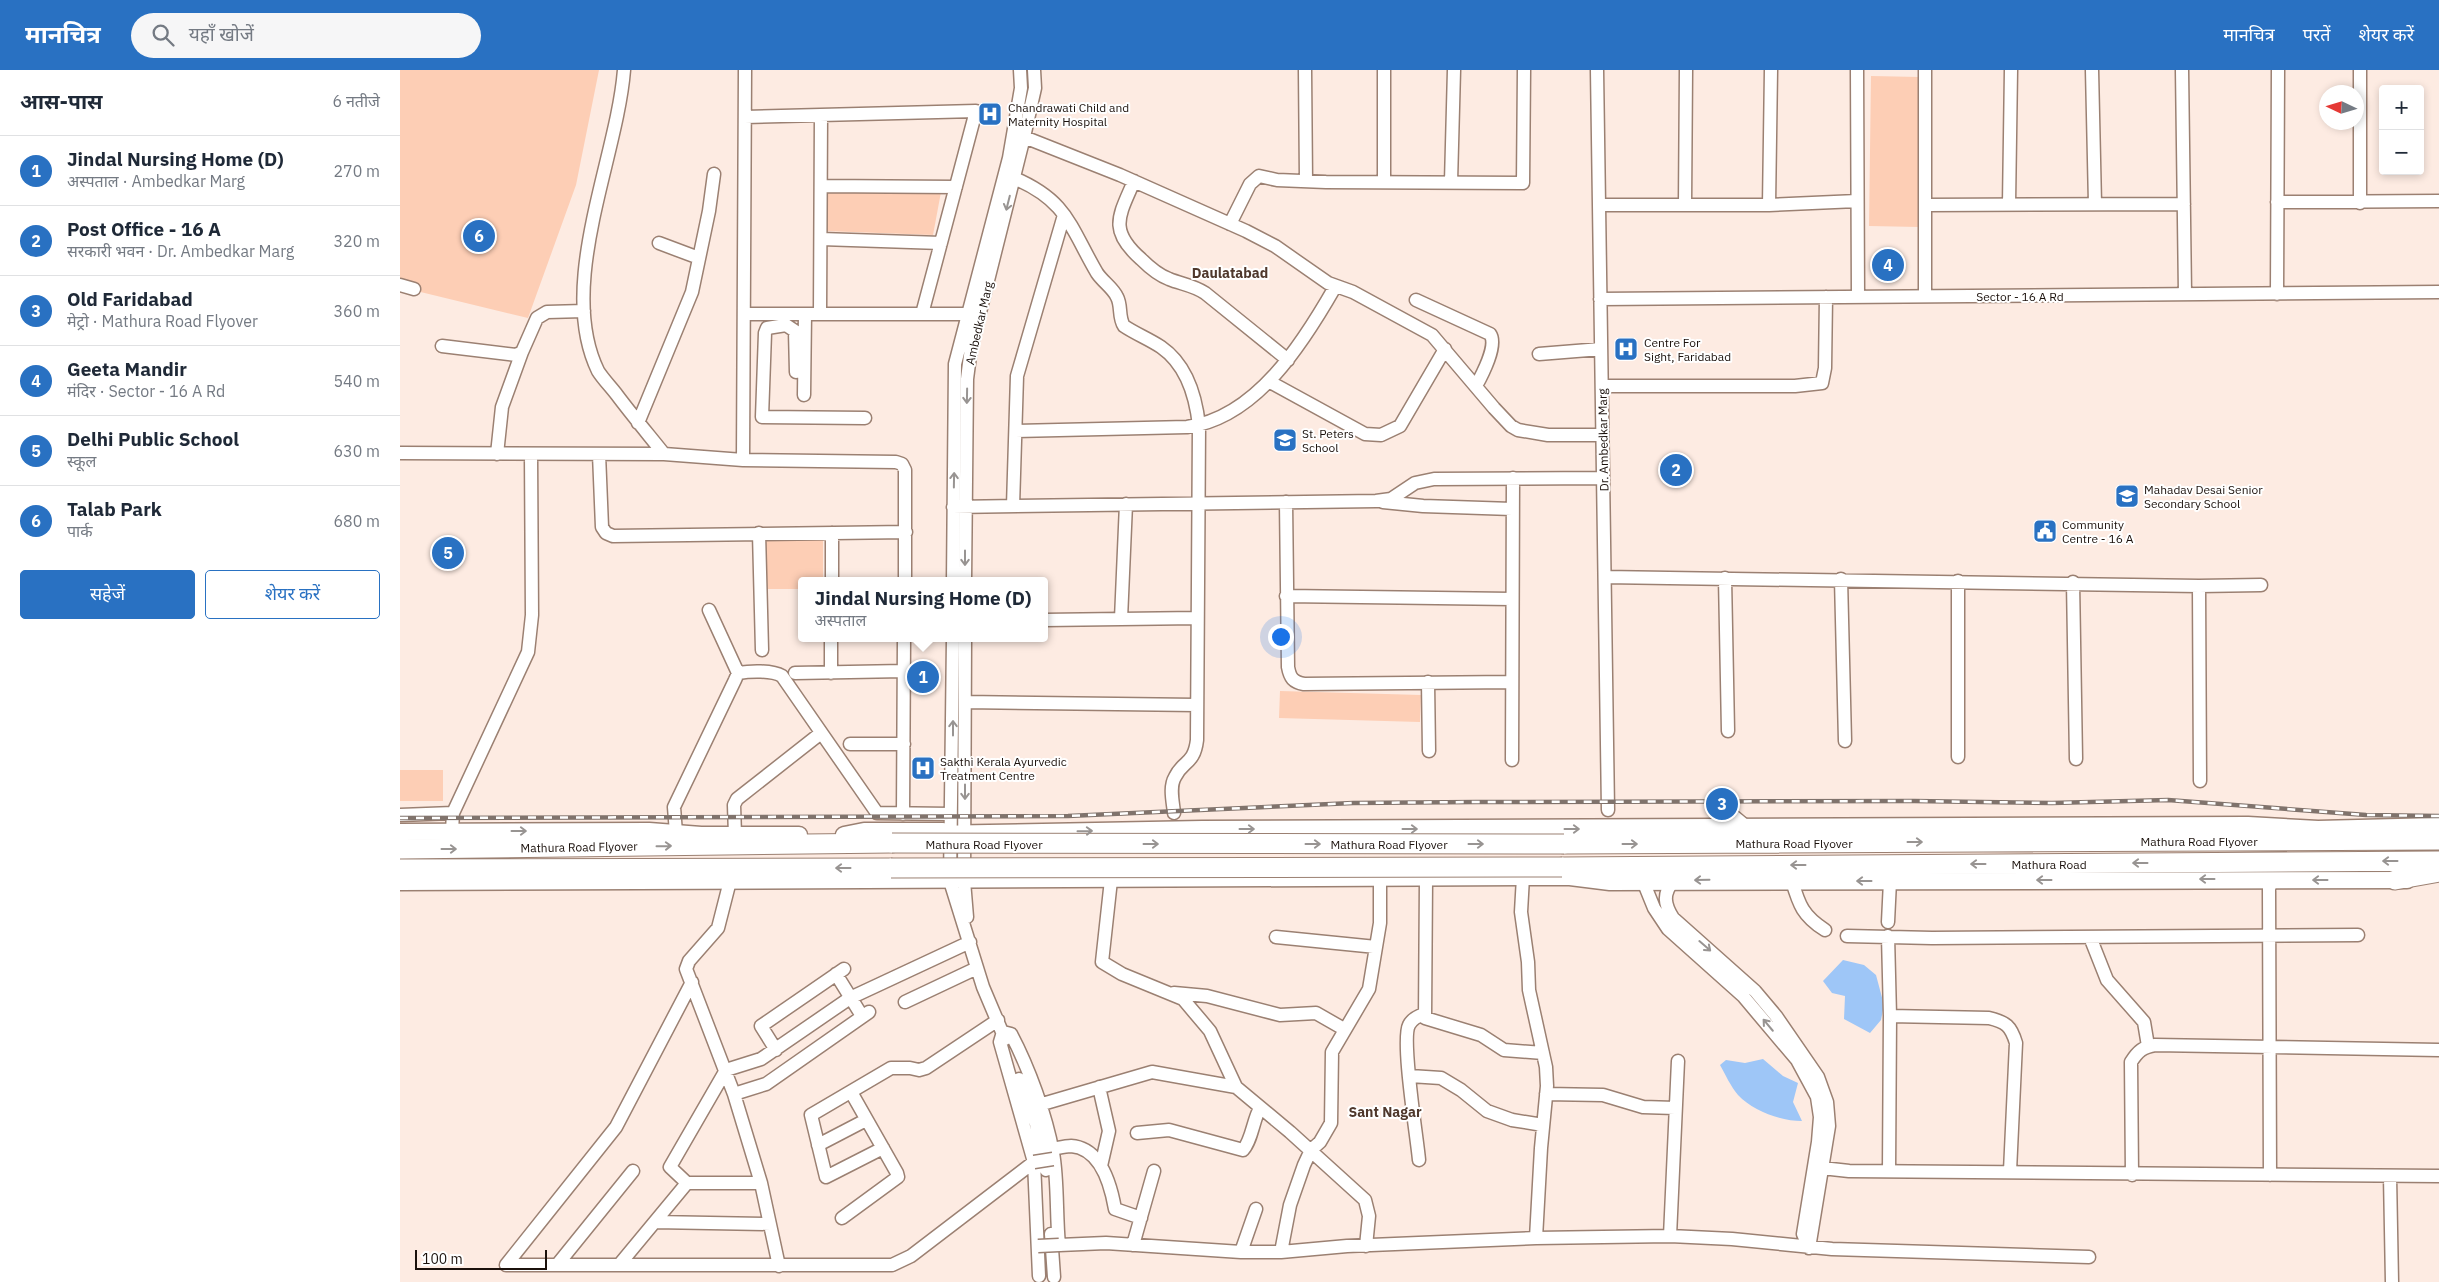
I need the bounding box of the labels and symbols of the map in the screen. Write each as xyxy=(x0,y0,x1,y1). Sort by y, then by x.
north arrow xyxy=(2319,85,2364,130)
place label: Chandrawati Child and Maternity Hospital xyxy=(1008,100,1129,129)
hospital icon: Chandrawati Child and Maternity Hospital xyxy=(977,101,1003,127)
one-way arrow xyxy=(1003,195,1012,211)
pin: 6 xyxy=(463,217,495,255)
pin: 4 xyxy=(1872,246,1904,284)
district label: Daulatabad xyxy=(1192,264,1268,282)
street label: Ambedkar Marg xyxy=(962,279,996,366)
street label: Sector - 16 A Rd xyxy=(1976,289,2064,304)
place label: Centre For Sight, Faridabad xyxy=(1644,335,1731,364)
hospital icon: Centre For Sight, Faridabad xyxy=(1613,336,1639,362)
one-way arrow xyxy=(962,387,972,403)
street label: Dr. Ambedkar Marg xyxy=(1595,388,1611,492)
place label: St. Peters School xyxy=(1302,426,1354,455)
school or university icon: St. Peters School xyxy=(1272,427,1298,453)
pin: 2 xyxy=(1660,451,1692,489)
one-way arrow xyxy=(949,472,959,488)
place label: Mahadav Desai Senior Secondary School xyxy=(2144,482,2263,511)
school or university icon: Mahadav Desai Senior Secondary School xyxy=(2114,483,2140,509)
place label: Community Centre - 16 A xyxy=(2062,517,2134,546)
public building icon: Community Centre - 16 A xyxy=(2032,518,2058,544)
pin: 5 xyxy=(432,534,464,572)
one-way arrow xyxy=(960,550,970,566)
your location xyxy=(1268,624,1294,650)
pin: 1 xyxy=(907,658,939,696)
one-way arrow xyxy=(948,720,958,736)
place label: Sakthi Kerala Ayurvedic Treatment Centre xyxy=(940,754,1067,783)
hospital icon: Sakthi Kerala Ayurvedic Treatment Centre xyxy=(910,755,936,781)
one-way arrow xyxy=(960,784,970,800)
pin: 3 xyxy=(1706,785,1738,823)
one-way arrow xyxy=(1239,824,1255,834)
one-way arrow xyxy=(1402,824,1418,834)
one-way arrow xyxy=(1564,824,1580,834)
one-way arrow xyxy=(510,826,526,836)
one-way arrow xyxy=(1077,827,1093,836)
street label: Mathura Road Flyover xyxy=(2140,834,2258,849)
street label: Mathura Road Flyover xyxy=(1735,836,1853,851)
street label: Mathura Road Flyover xyxy=(925,837,1043,852)
street label: Mathura Road Flyover xyxy=(1330,837,1448,852)
one-way arrow xyxy=(1907,837,1923,847)
street label: Mathura Road Flyover xyxy=(520,838,638,856)
one-way arrow xyxy=(1142,839,1158,849)
one-way arrow xyxy=(1304,839,1321,849)
one-way arrow xyxy=(1467,839,1483,849)
one-way arrow xyxy=(1622,839,1638,848)
one-way arrow xyxy=(655,841,671,851)
one-way arrow xyxy=(440,844,456,854)
one-way arrow xyxy=(2383,856,2399,866)
street label: Mathura Road xyxy=(2011,857,2087,872)
one-way arrow xyxy=(2133,858,2149,868)
one-way arrow xyxy=(1970,859,1986,869)
one-way arrow xyxy=(1790,860,1806,870)
one-way arrow xyxy=(835,863,851,873)
one-way arrow xyxy=(2199,874,2216,884)
one-way arrow xyxy=(1694,875,1710,885)
one-way arrow xyxy=(2037,875,2053,885)
one-way arrow xyxy=(2313,875,2329,885)
one-way arrow xyxy=(1857,876,1873,886)
one-way arrow xyxy=(1698,941,1711,952)
one-way arrow xyxy=(1763,1019,1774,1032)
district label: Sant Nagar xyxy=(1348,1103,1422,1121)
scale bar xyxy=(415,1247,548,1270)

